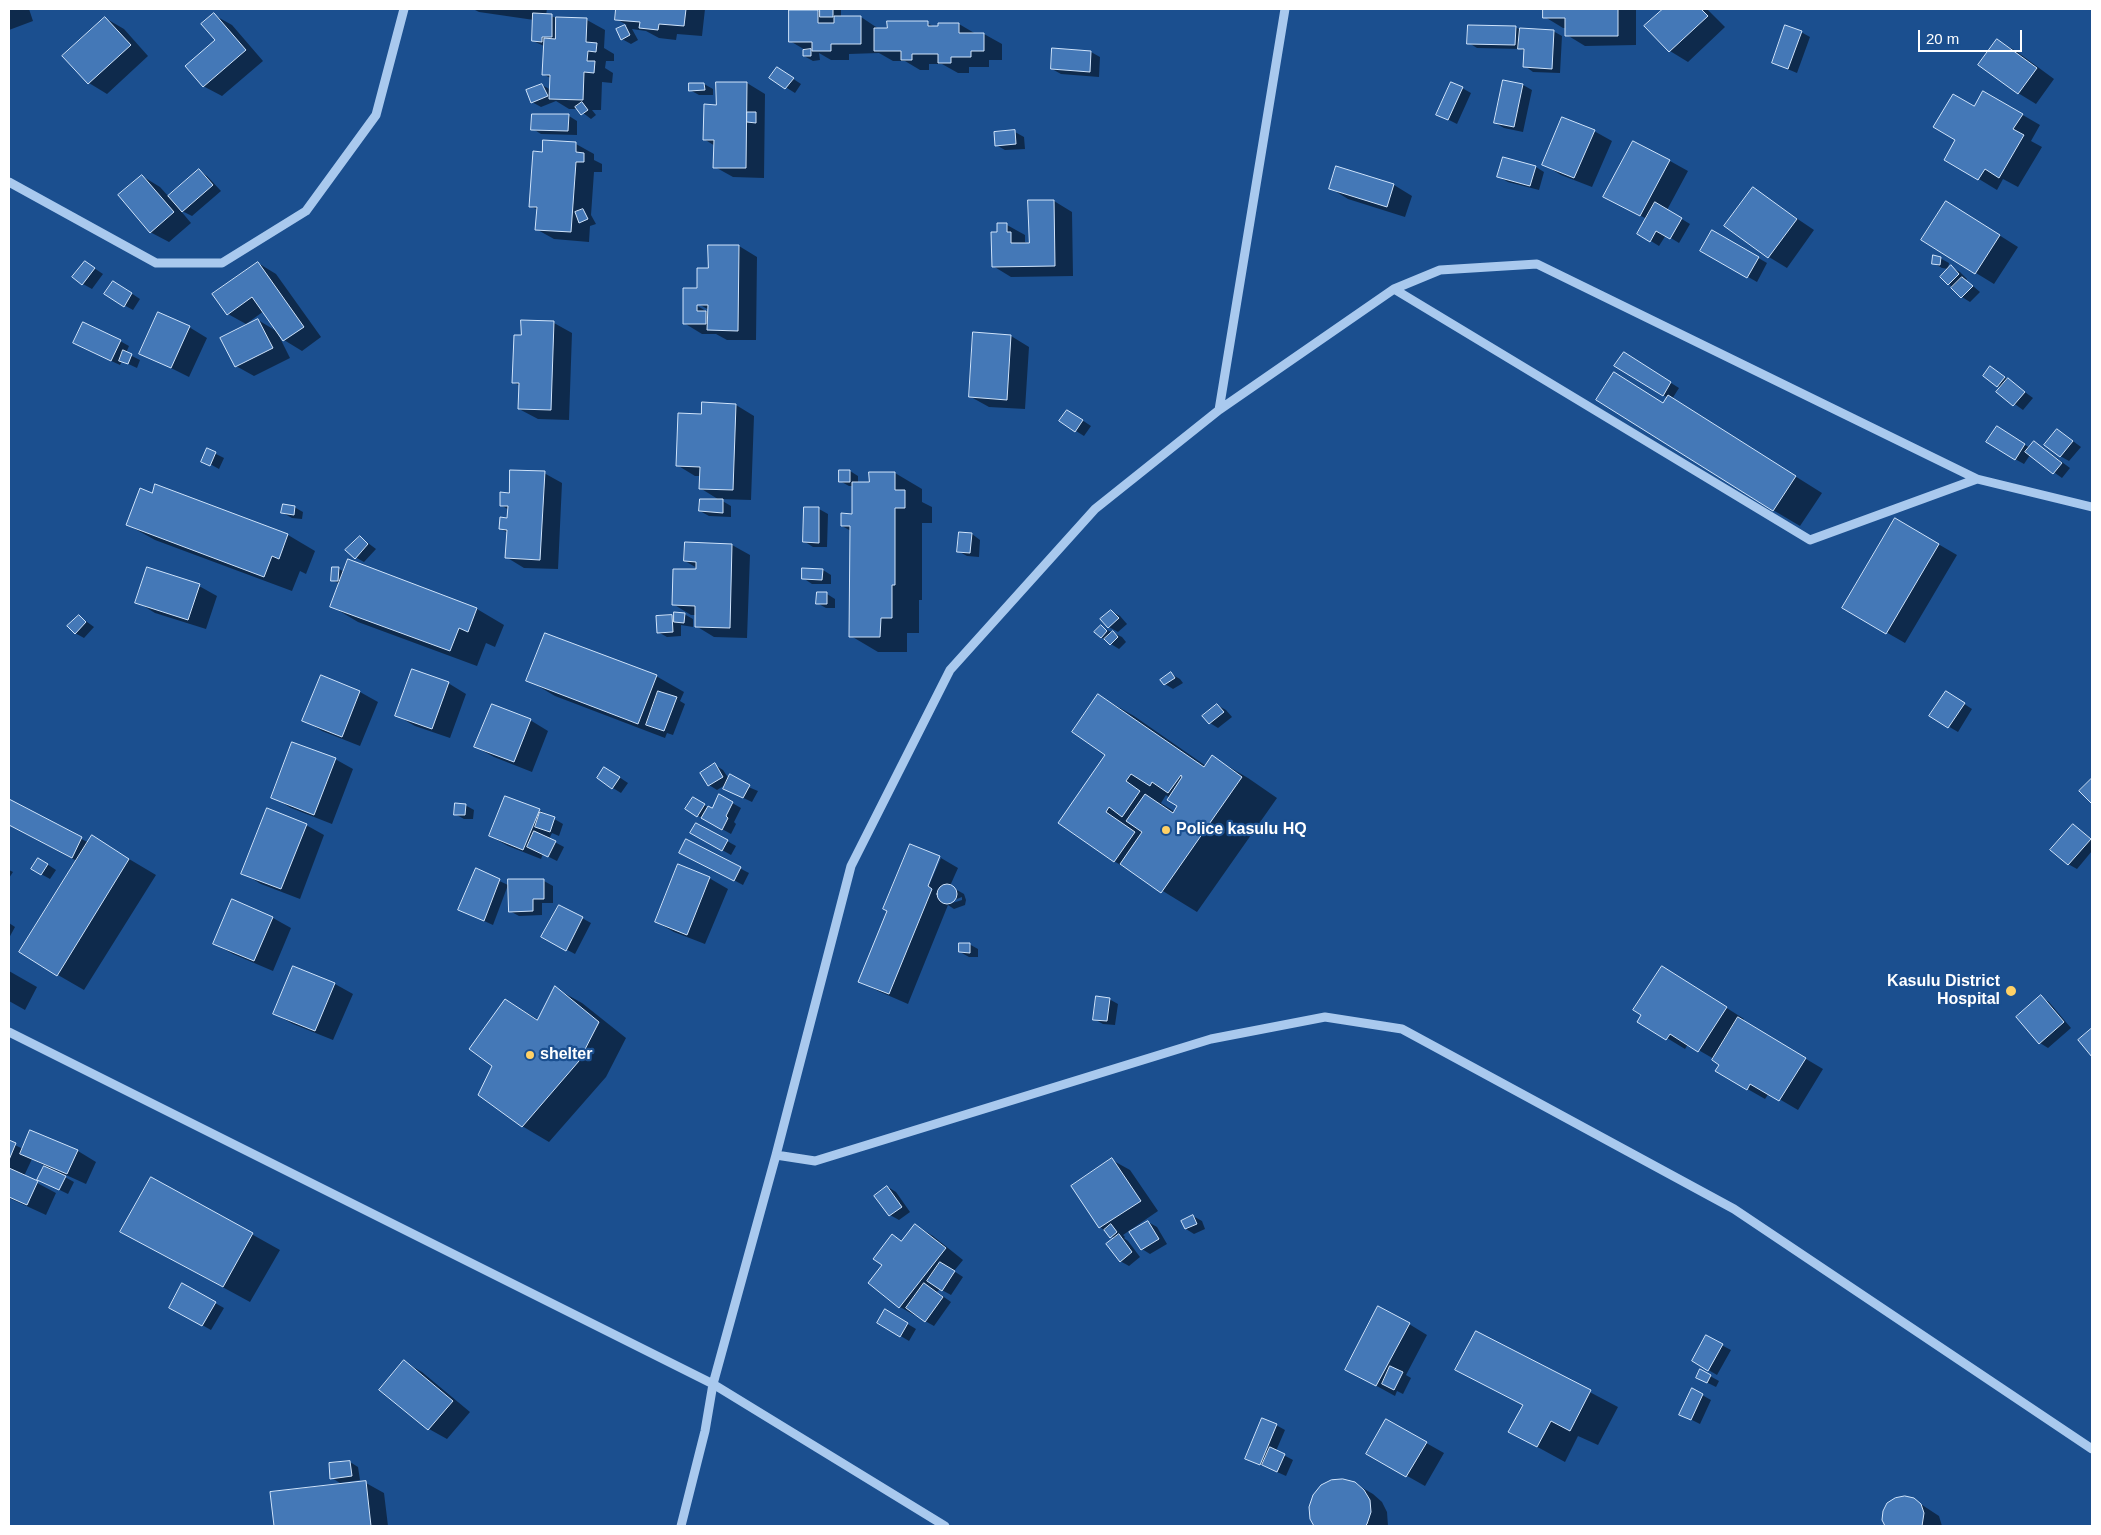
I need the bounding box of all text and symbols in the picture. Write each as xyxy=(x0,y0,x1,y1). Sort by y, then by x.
scale bar xyxy=(1921,20,2025,52)
text: 20 m xyxy=(1926,30,1959,47)
place label: Police kasulu HQ xyxy=(1176,820,1307,840)
marker: Police kasulu HQ xyxy=(1160,824,1172,836)
place label: Kasulu District Hospital xyxy=(1887,972,2000,1010)
marker: Kasulu District Hospital xyxy=(2004,984,2018,998)
place label: shelter xyxy=(540,1045,592,1065)
marker: shelter xyxy=(524,1049,536,1061)

